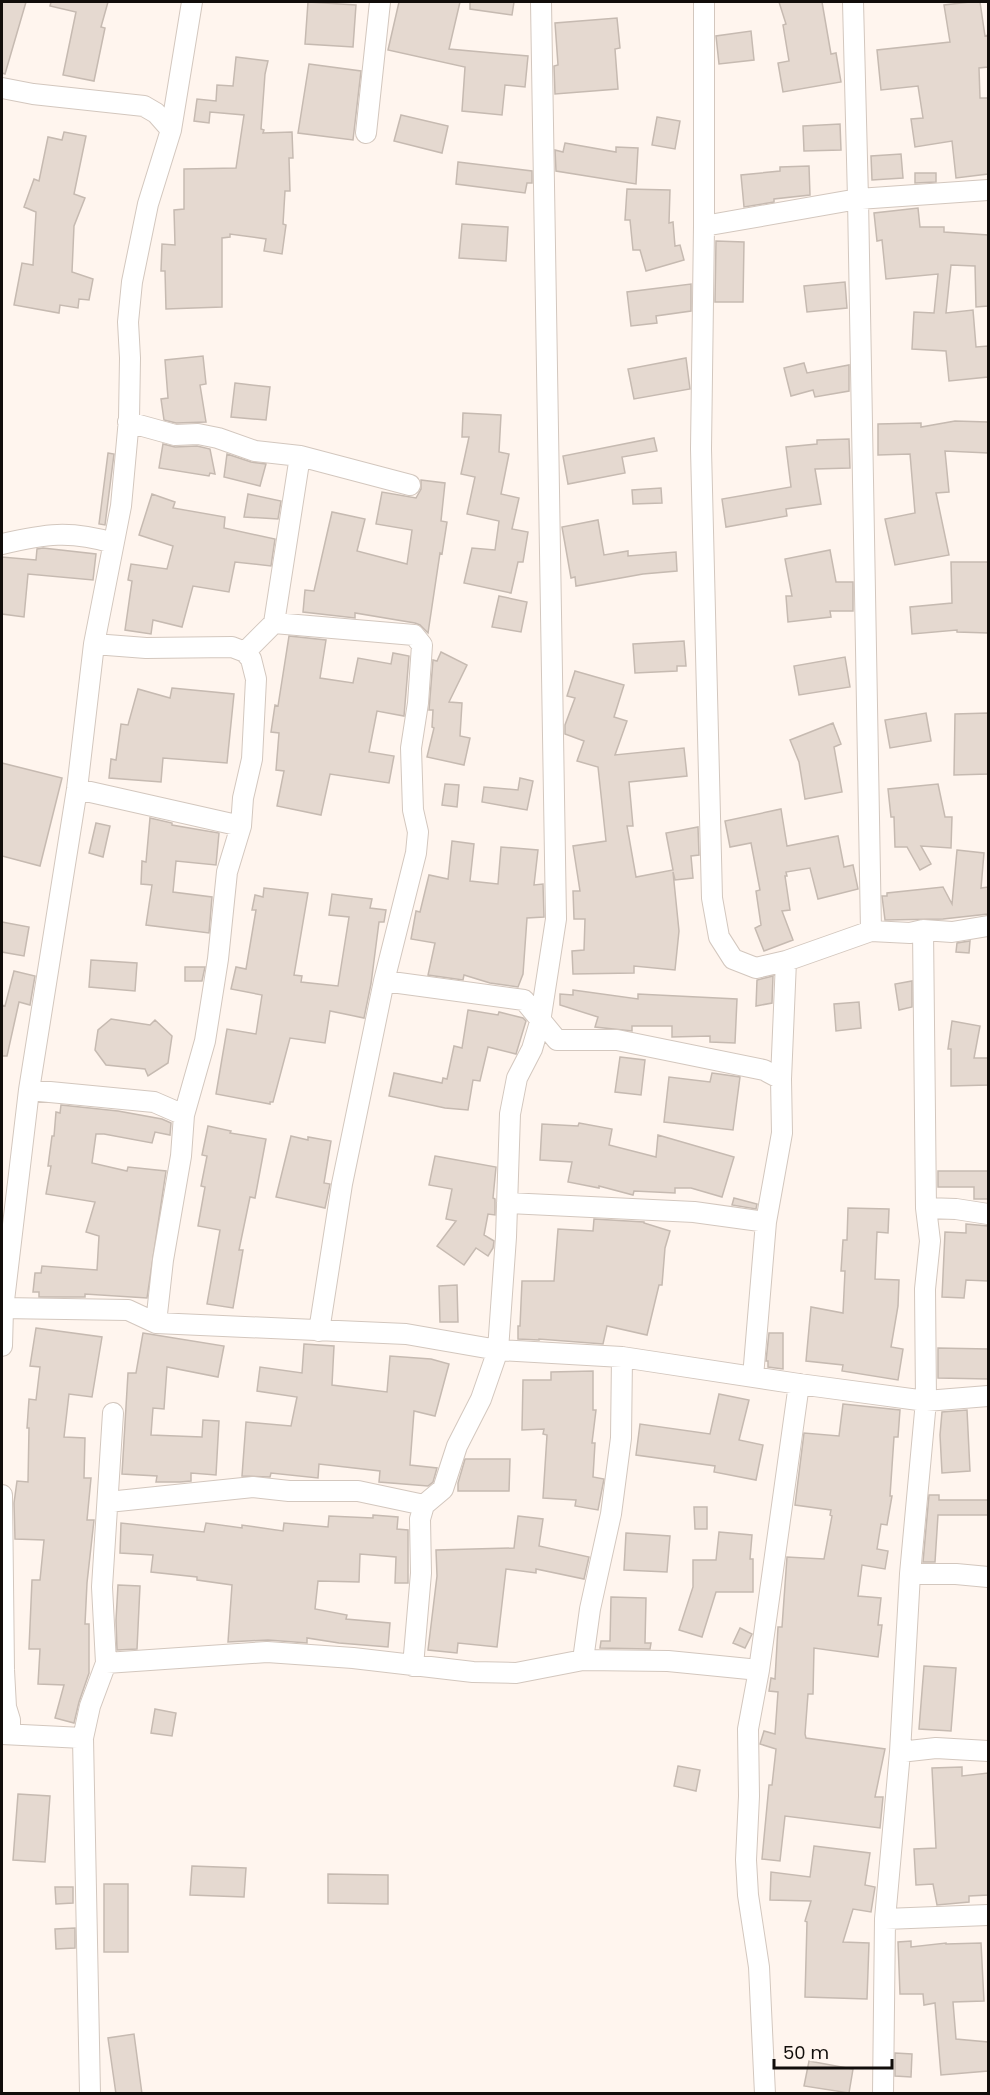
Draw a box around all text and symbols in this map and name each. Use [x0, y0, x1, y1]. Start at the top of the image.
scale bar [774, 2032, 892, 2070]
text: 50 m [783, 2040, 829, 2065]

